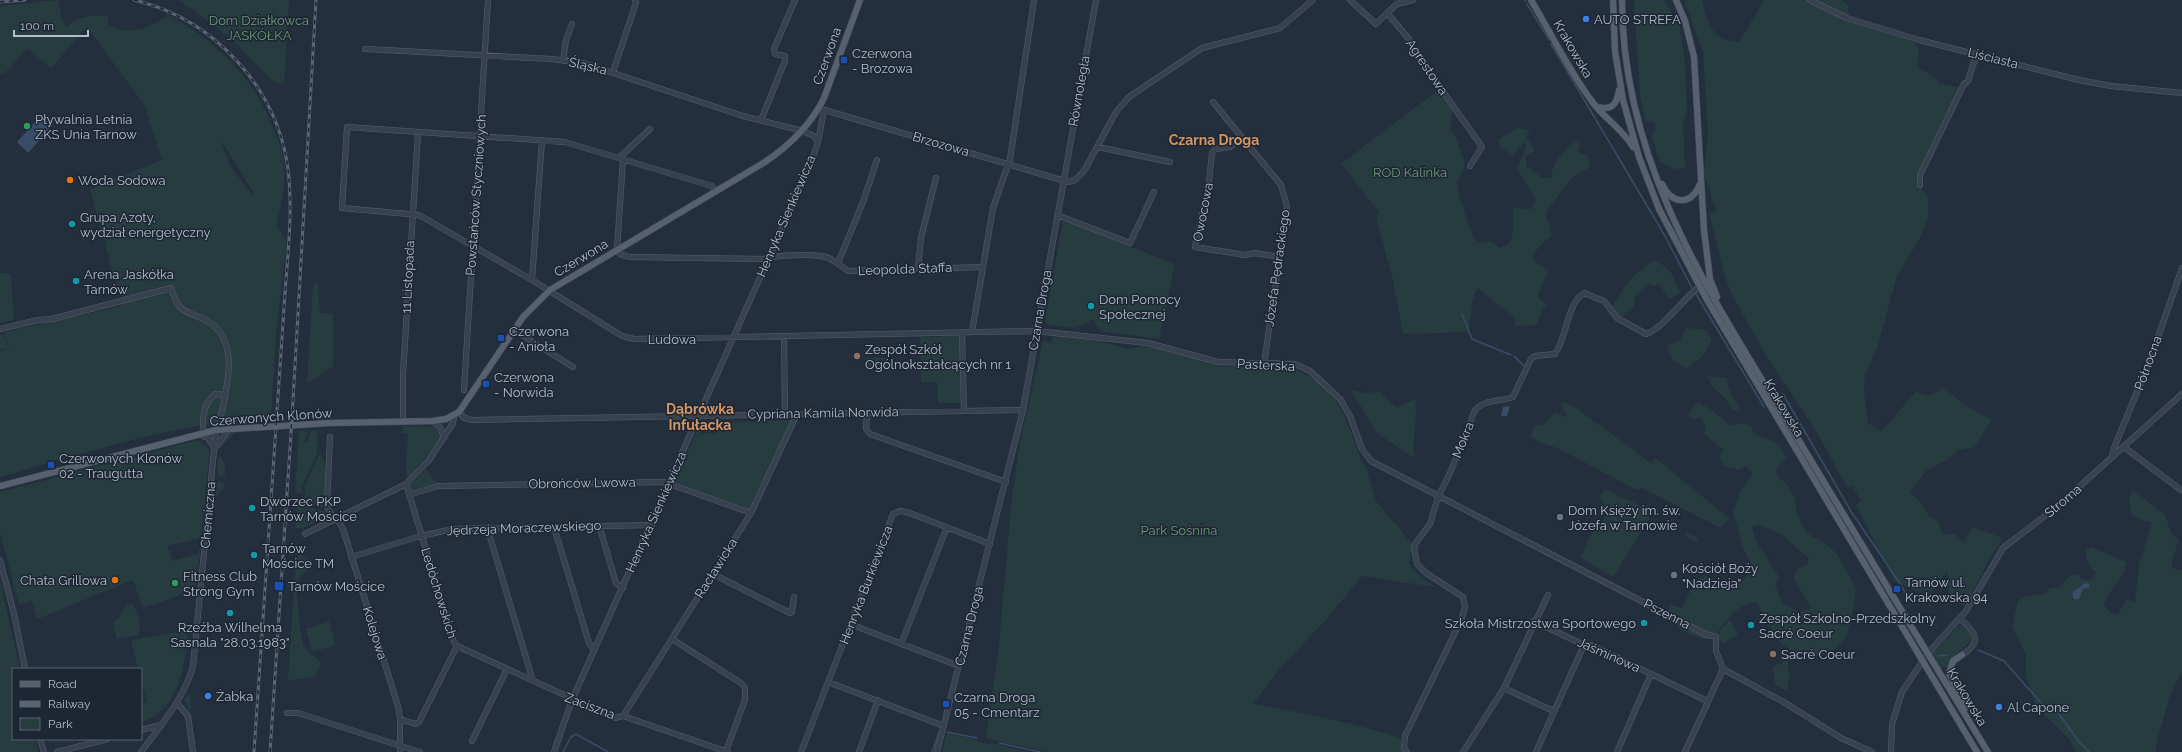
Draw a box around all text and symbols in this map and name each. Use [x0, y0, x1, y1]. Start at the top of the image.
scale bar [14, 12, 88, 38]
place label: AUTO STREFA [1594, 12, 1681, 27]
park label: Dom Działkowca JASKÓŁKA [209, 13, 309, 43]
marker: AUTO STREFA [1581, 14, 1591, 24]
street label: Krakowska [1550, 17, 1596, 81]
text: 100 m [20, 19, 54, 33]
street label: Czerwona [810, 25, 844, 87]
street label: Agrestowa [1403, 36, 1451, 98]
street label: Liściasta [1966, 44, 2020, 72]
place label: Czerwona - Brozowa [852, 46, 913, 76]
street label: Śląska [567, 53, 609, 78]
street label: Równoległa [1065, 54, 1093, 128]
marker: Czerwona - Brozowa [839, 55, 849, 65]
place label: Pływalnia Letnia ZKS Unia Tarnow [35, 112, 137, 142]
street label: Powstańców Styczniowych [463, 114, 489, 276]
marker: Pływalnia Letnia ZKS Unia Tarnow [22, 121, 32, 131]
street label: Brzozowa [911, 129, 971, 159]
district label: Czarna Droga [1169, 132, 1259, 148]
street label: Henryka Sienkiewicza [754, 153, 818, 279]
park label: ROD Kalinka [1373, 165, 1447, 180]
place label: Woda Sodowa [78, 173, 166, 188]
marker: Woda Sodowa [65, 175, 75, 185]
street label: Owocowa [1190, 181, 1216, 243]
street label: Józefa Pędrackiego [1261, 208, 1293, 327]
place label: Grupa Azoty, wydział energetyczny [80, 210, 211, 240]
marker: Grupa Azoty, wydział energetyczny [67, 219, 77, 229]
street label: Czerwona [551, 236, 611, 280]
street label: 11 Listopada [399, 240, 417, 314]
street label: Leopolda Staffa [858, 260, 952, 278]
place label: Arena Jaskółka Tarnów [84, 267, 174, 297]
street label: Czarna Droga [1026, 269, 1054, 351]
marker: Arena Jaskółka Tarnów [71, 276, 81, 286]
place label: Dom Pomocy Społecznej [1099, 292, 1181, 322]
marker: Dom Pomocy Społecznej [1086, 301, 1096, 311]
place label: Czerwona - Anioła [509, 324, 569, 354]
street label: Ludowa [648, 332, 696, 347]
marker: Czerwona - Anioła [496, 333, 506, 343]
street label: Północna [2131, 334, 2165, 392]
place label: Zespół Szkół Ogólnokształcących nr 1 [865, 342, 1011, 372]
marker: Zespół Szkół Ogólnokształcących nr 1 [852, 351, 862, 361]
street label: Pasterska [1237, 356, 1295, 374]
place label: Czerwona - Norwida [494, 370, 554, 400]
street label: Krakowska [1761, 376, 1807, 440]
marker: Czerwona - Norwida [481, 379, 491, 389]
district label: Dąbrówka Infułacka [666, 401, 734, 433]
street label: Cypriana Kamila Norwida [747, 404, 899, 422]
street label: Czerwonych Klonów [209, 405, 333, 429]
street label: Mokra [1449, 420, 1477, 460]
street label: Henryka Sienkiewicza [623, 449, 689, 575]
place label: Czerwonych Klonów 02 - Traugutta [59, 451, 182, 481]
marker: Czerwonych Klonów 02 - Traugutta [46, 460, 56, 470]
street label: Obrońców Lwowa [528, 475, 636, 491]
street label: Chemiczna [198, 481, 218, 549]
street label: Stroma [2042, 481, 2084, 521]
place label: Dworzec PKP Tarnów Mościce [260, 494, 357, 524]
marker: Dworzec PKP Tarnów Mościce [247, 503, 257, 513]
place label: Dom Księży im. św. Józefa w Tarnowie [1568, 503, 1681, 533]
marker: Dom Księży im. św. Józefa w Tarnowie [1555, 512, 1565, 522]
street label: Jędrzeja Moraczewskiego [446, 518, 602, 538]
park label: Park Sośnina [1141, 523, 1217, 538]
street label: Henryka Burkiewicza [836, 524, 896, 646]
street label: Racławicka [692, 535, 740, 601]
place label: Tarnów Mościce TM [262, 541, 334, 571]
street label: Ledóchowskich [418, 546, 460, 640]
marker: Tarnów Mościce TM [249, 550, 259, 560]
place label: Kościół Boży "Nadzieja" [1682, 561, 1758, 591]
place label: Fitness Club Strong Gym [183, 569, 257, 599]
marker: Kościół Boży "Nadzieja" [1669, 570, 1679, 580]
place label: Chata Grillowa [20, 573, 107, 588]
marker: Chata Grillowa [110, 575, 120, 585]
place label: Tarnów ul. Krakowska 94 [1905, 575, 1988, 605]
marker: Fitness Club Strong Gym [170, 578, 180, 588]
place label: Tarnów Mościce [288, 579, 385, 594]
marker: Tarnów Mościce [273, 580, 285, 592]
marker: Tarnów ul. Krakowska 94 [1892, 584, 1902, 594]
street label: Czarna Droga [952, 585, 986, 667]
street label: Pszenna [1641, 596, 1693, 632]
street label: Kolejowa [360, 605, 390, 661]
marker: Rzeźba Wilhelma Sasnala "28.03.1983" [225, 608, 235, 618]
place label: Zespół Szkolno-Przedszkolny Sacré Coeur [1759, 611, 1936, 641]
place label: Szkoła Mistrzostwa Sportowego [1445, 616, 1636, 631]
marker: Szkoła Mistrzostwa Sportowego [1639, 618, 1649, 628]
place label: Rzeźba Wilhelma Sasnala "28.03.1983" [170, 620, 290, 650]
marker: Zespół Szkolno-Przedszkolny Sacré Coeur [1746, 620, 1756, 630]
street label: Jaśminowa [1575, 635, 1643, 675]
place label: Sacré Coeur [1781, 647, 1855, 662]
marker: Sacré Coeur [1768, 649, 1778, 659]
street label: Krakowska [1944, 665, 1990, 729]
legend [12, 668, 142, 740]
text: Road [48, 677, 77, 691]
place label: Żabka [216, 688, 253, 704]
street label: Zaciszna [563, 690, 617, 722]
place label: Czarna Droga 05 - Cmentarz [954, 690, 1040, 720]
marker: Żabka [203, 691, 213, 701]
text: Railway [48, 697, 91, 711]
marker: Czarna Droga 05 - Cmentarz [941, 699, 951, 709]
place label: Al Capone [2007, 700, 2070, 715]
marker: Al Capone [1994, 702, 2004, 712]
text: Park [48, 717, 73, 731]

